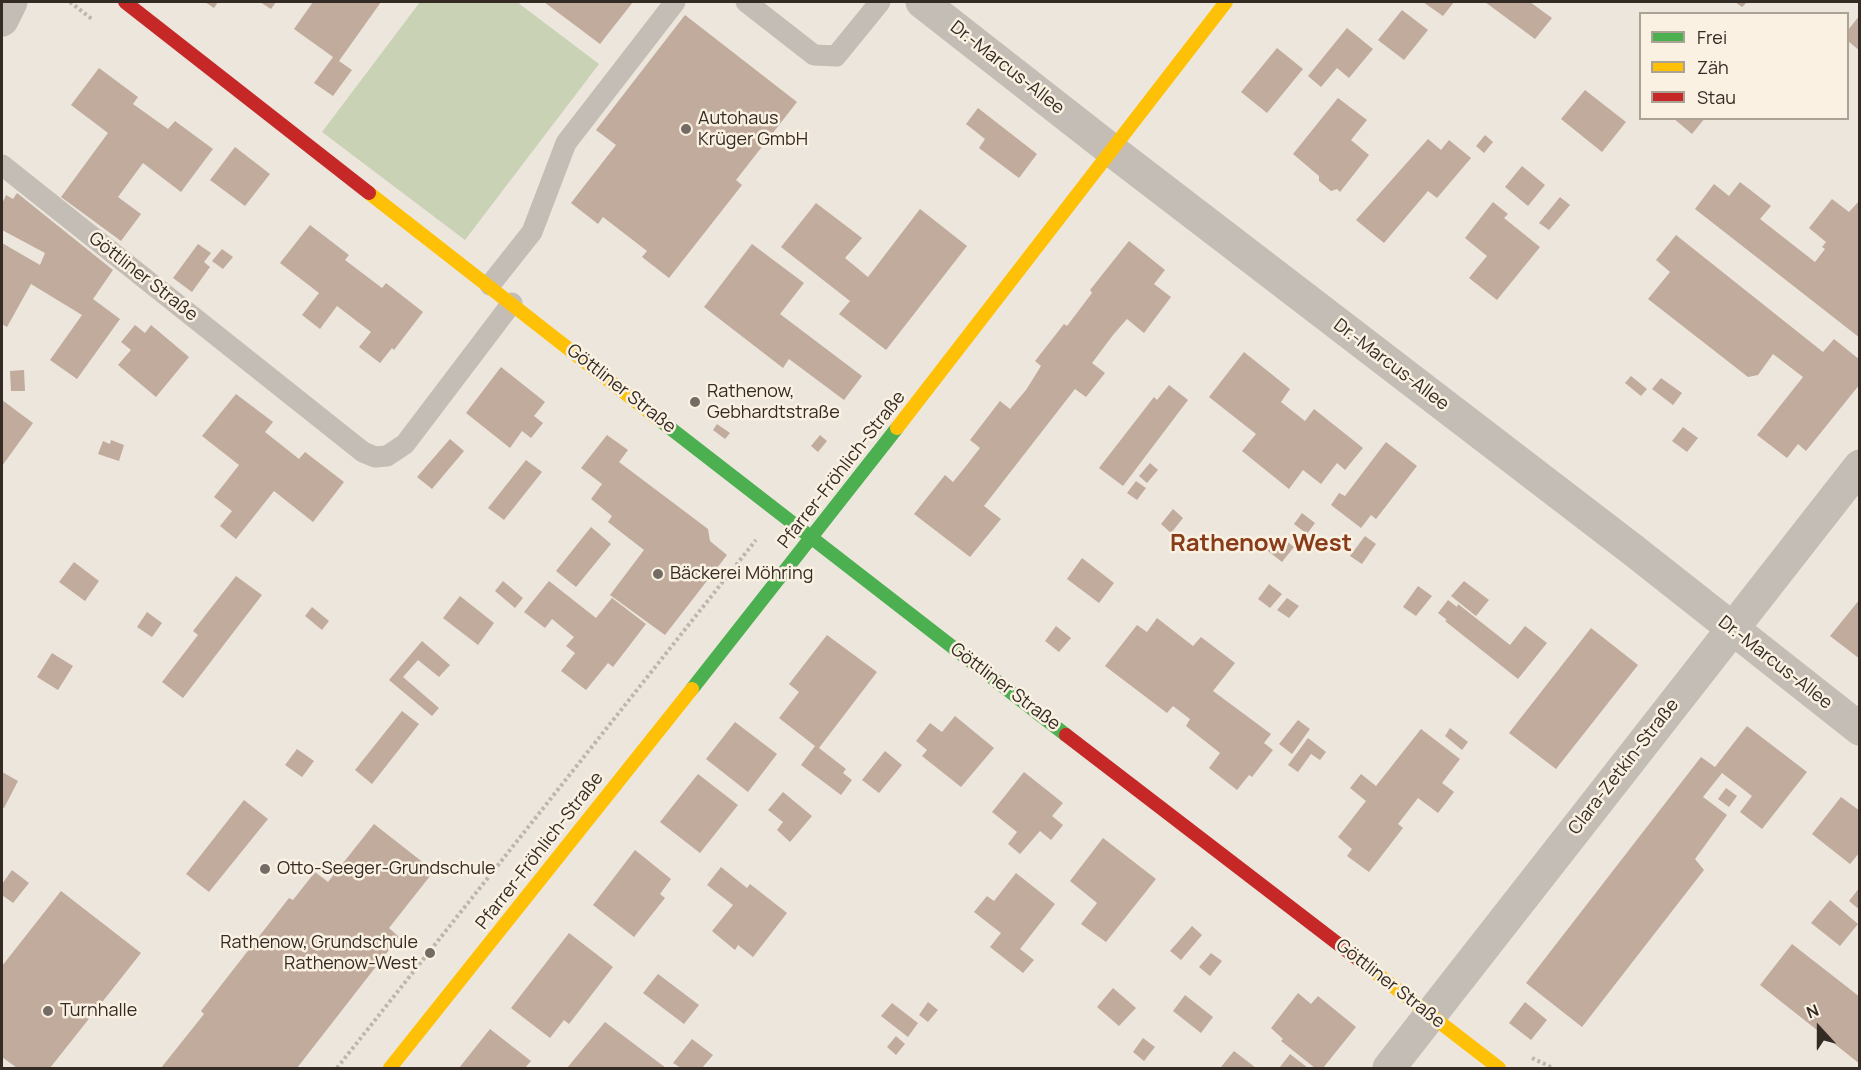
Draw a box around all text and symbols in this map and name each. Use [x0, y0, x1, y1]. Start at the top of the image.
legend [1639, 12, 1849, 120]
street label: Dr.-Marcus-Allee [946, 17, 1068, 119]
text: Frei [1697, 25, 1727, 49]
text: Zäh [1697, 55, 1729, 79]
text: Stau [1697, 85, 1736, 109]
place label: Autohaus Krüger GmbH [698, 108, 808, 150]
marker: Autohaus Krüger GmbH [679, 122, 693, 136]
street label: Göttliner Straße [84, 228, 202, 326]
street label: Dr.-Marcus-Allee [1329, 315, 1453, 415]
street label: Göttliner Straße [562, 340, 680, 438]
place label: Rathenow, Gebhardtstraße [707, 381, 840, 424]
street label: Pfarrer-Fröhlich-Straße [774, 387, 910, 553]
marker: Rathenow, Gebhardtstraße [688, 395, 702, 409]
district label: Rathenow West [1170, 530, 1352, 558]
place label: Bäckerei Möhring [670, 563, 813, 585]
marker: Bäckerei Möhring [651, 567, 665, 581]
street label: Dr.-Marcus-Allee [1714, 612, 1836, 714]
street label: Göttliner Straße [946, 639, 1064, 735]
street label: Clara-Zetkin-Straße [1564, 695, 1684, 839]
street label: Pfarrer-Fröhlich-Straße [472, 768, 608, 934]
place label: Otto-Seeger-Grundschule [277, 858, 496, 880]
marker: Otto-Seeger-Grundschule [258, 862, 272, 876]
place label: Rathenow, Grundschule Rathenow-West [220, 932, 418, 974]
street label: Göttliner Straße [1331, 935, 1449, 1033]
marker: Rathenow, Grundschule Rathenow-West [423, 946, 437, 960]
north arrow [1789, 998, 1849, 1058]
text: N [1803, 999, 1822, 1024]
place label: Turnhalle [60, 1000, 137, 1022]
marker: Turnhalle [41, 1004, 55, 1018]

